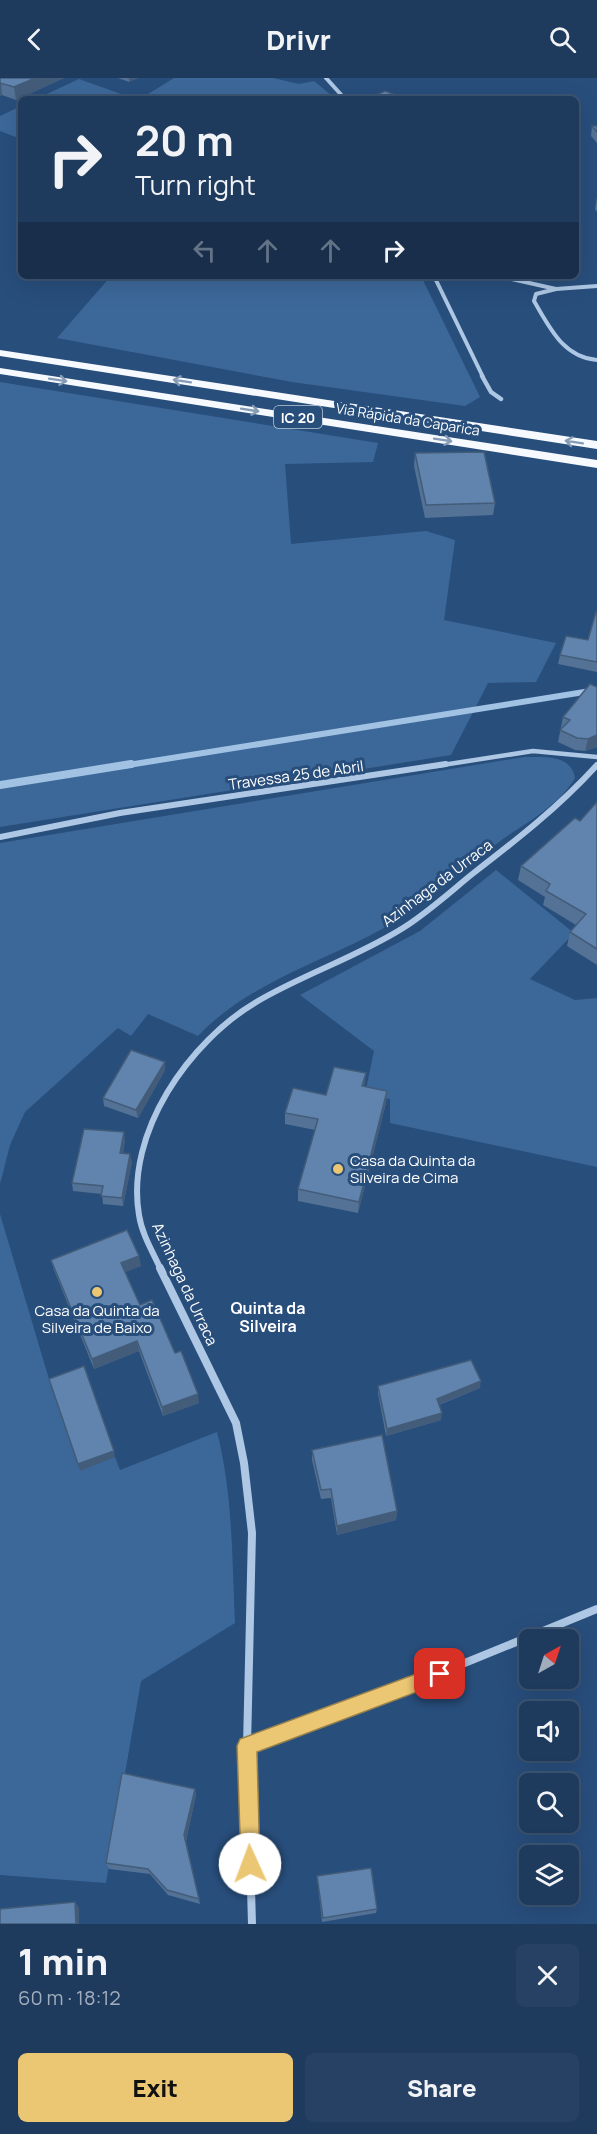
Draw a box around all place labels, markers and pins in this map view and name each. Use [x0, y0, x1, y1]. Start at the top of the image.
place label: Casa da Quinta da Silveira de Cima [350, 1150, 475, 1188]
marker: Casa da Quinta da Silveira de Cima [331, 1162, 345, 1176]
marker: Casa da Quinta da Silveira de Baixo [90, 1285, 104, 1299]
place label: Casa da Quinta da Silveira de Baixo [34, 1300, 160, 1338]
pin [414, 1648, 465, 1699]

